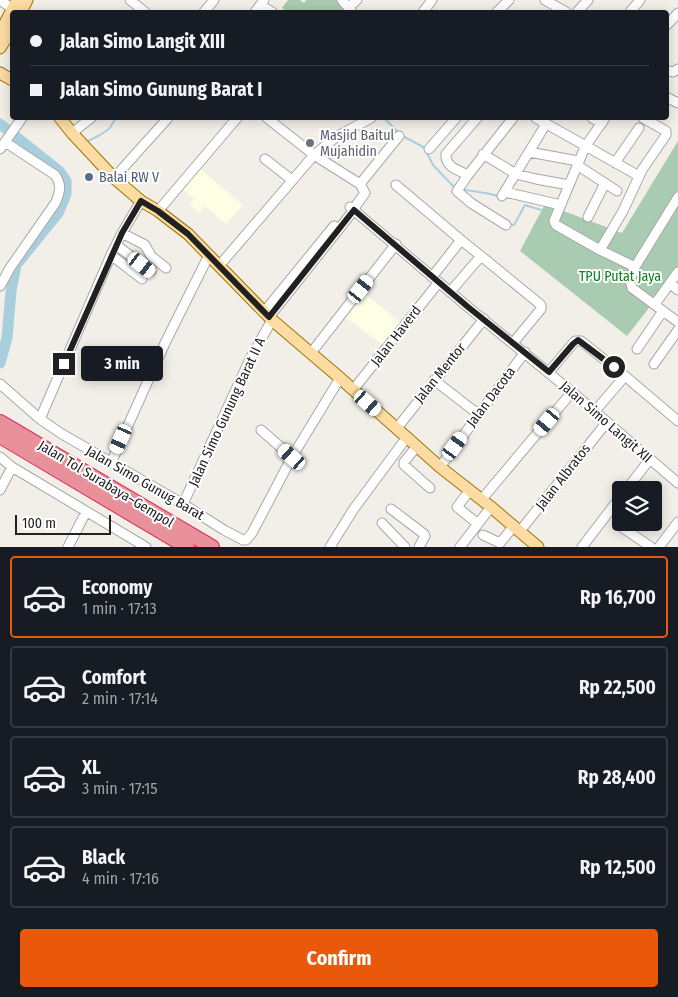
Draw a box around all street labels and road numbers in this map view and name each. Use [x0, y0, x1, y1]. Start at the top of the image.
street label: Jalan Haverd [367, 302, 425, 370]
street label: Jalan Simo Gunung Barat II A [185, 334, 269, 489]
street label: Jalan Mentor [411, 339, 470, 407]
street label: Jalan Dacota [463, 363, 519, 430]
street label: Jalan Simo Langit XII [557, 378, 655, 466]
street label: Jalan Tol Surabaya–Gempol [35, 437, 177, 531]
street label: Jalan Albratos [532, 441, 594, 513]
street label: Jalan Simo Gunug Barat [83, 442, 208, 524]

